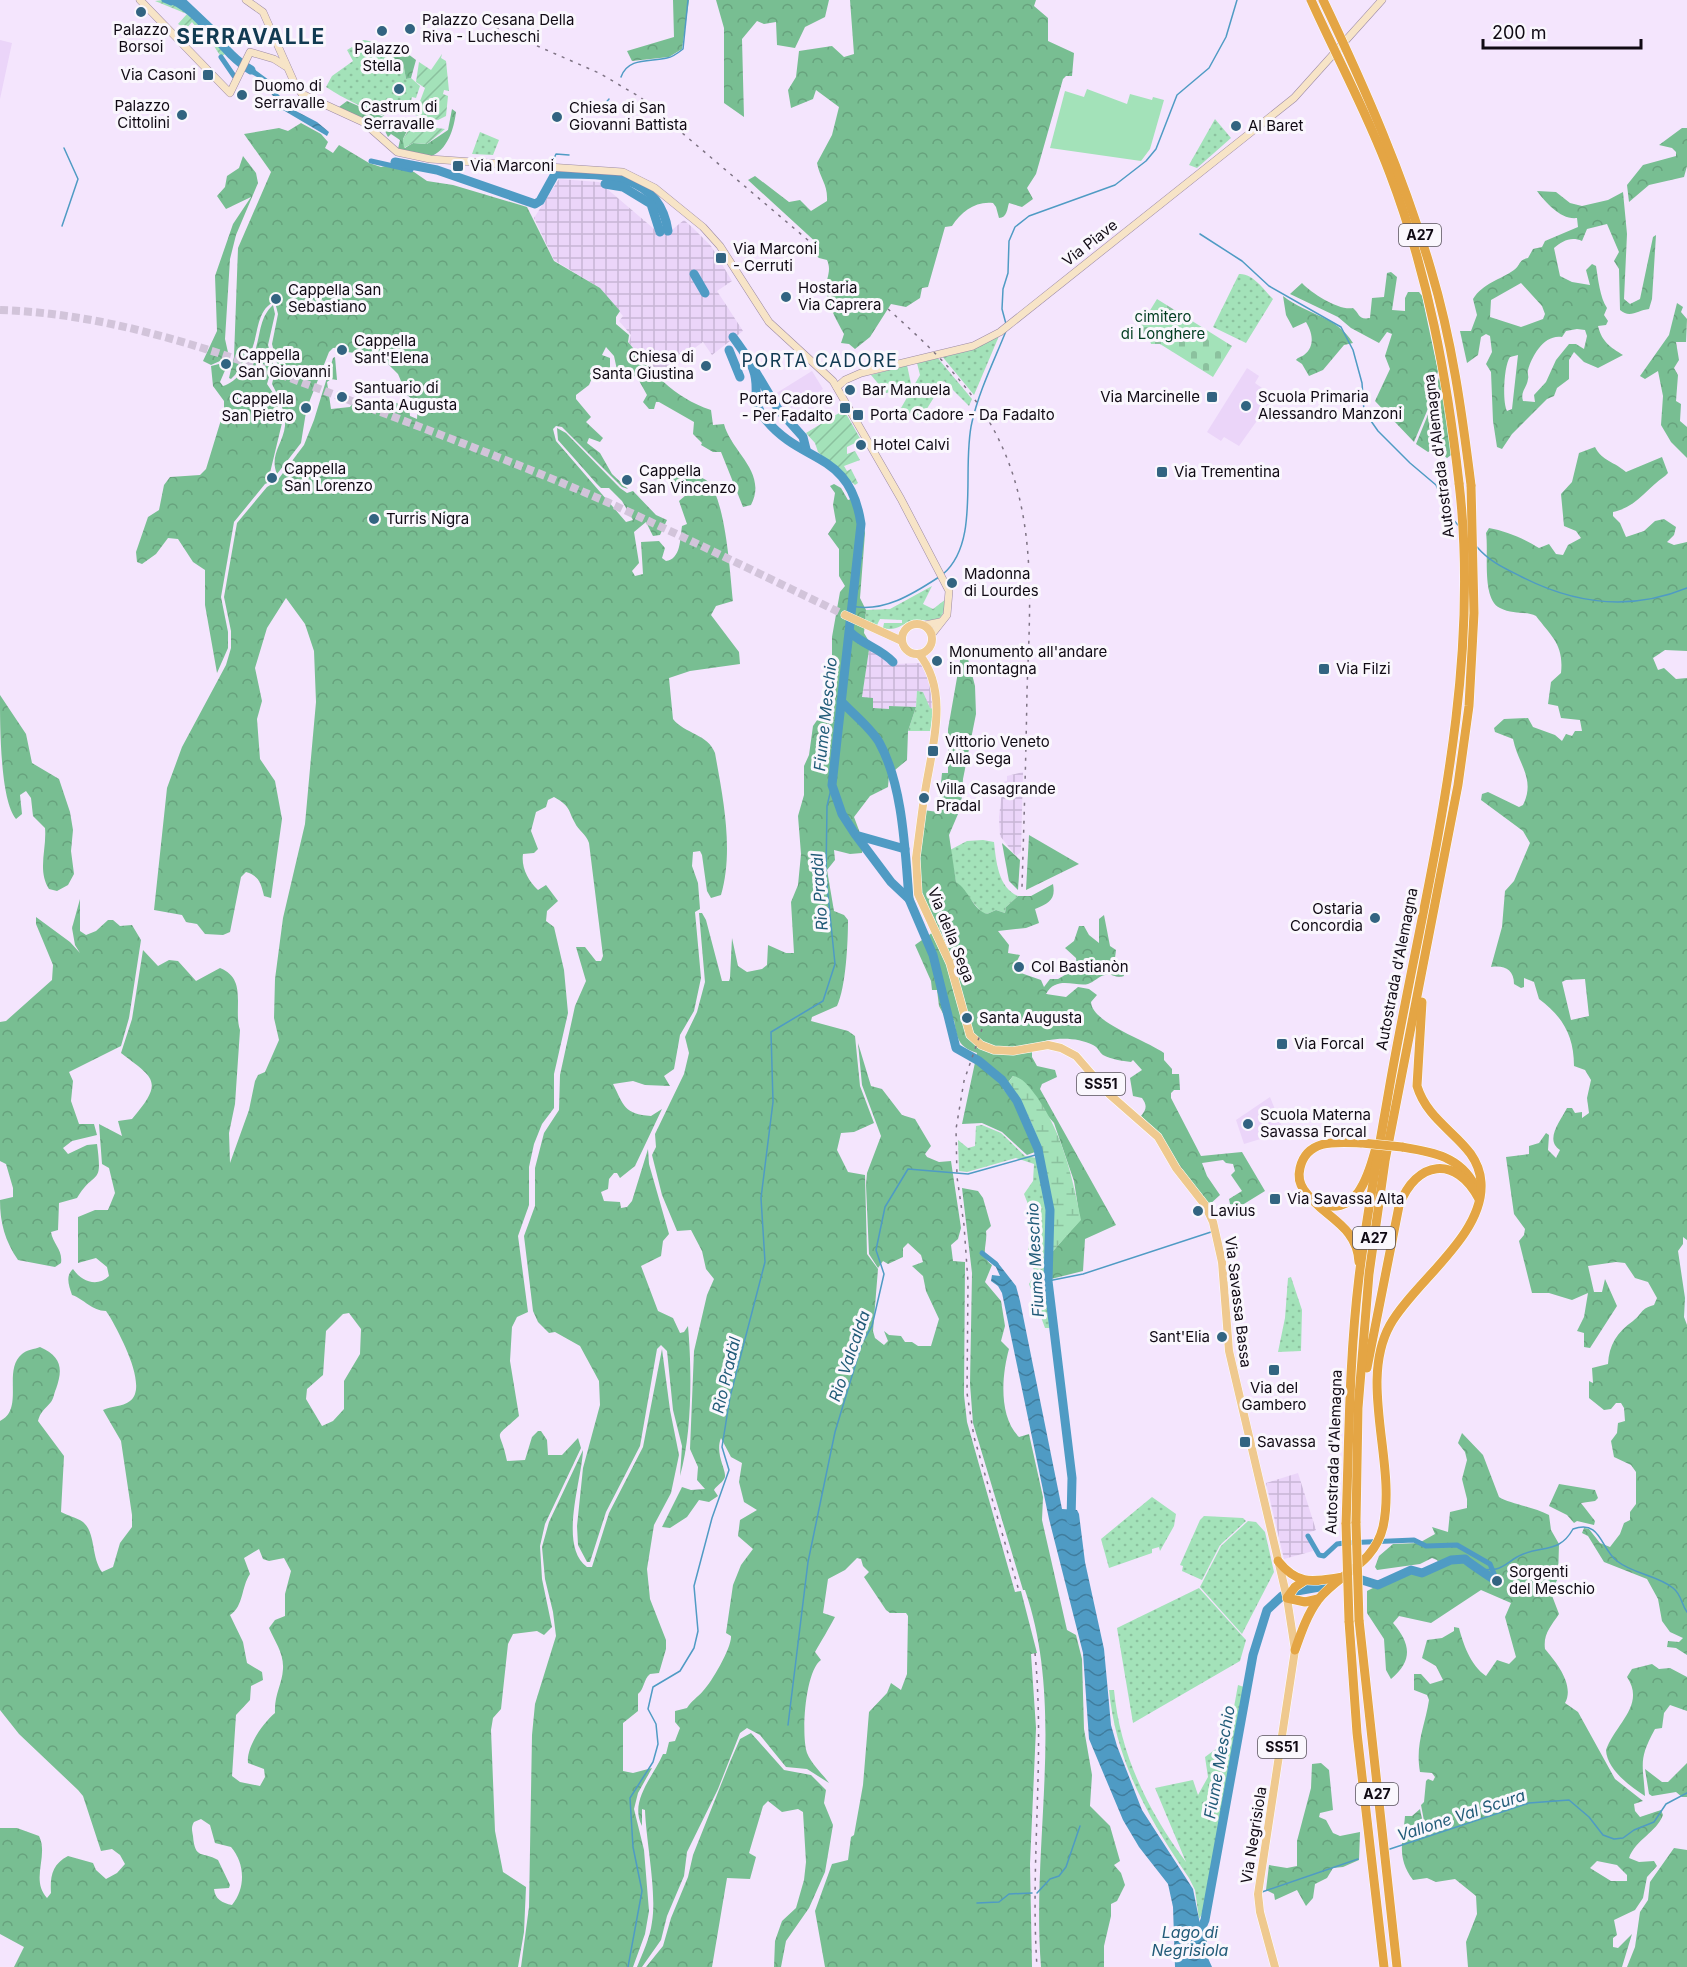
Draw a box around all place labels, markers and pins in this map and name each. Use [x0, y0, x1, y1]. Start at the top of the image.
marker: Palazzo Borsoi [134, 5, 148, 19]
place label: Palazzo Cesana Della Riva - Lucheschi [422, 10, 574, 46]
place label: Palazzo Borsoi [113, 20, 169, 56]
marker: Palazzo Cesana Della Riva - Lucheschi [403, 22, 417, 36]
marker: Palazzo Stella [375, 24, 389, 38]
place label: Palazzo Stella [354, 39, 410, 75]
place label: Via Casoni [121, 65, 196, 84]
marker: Via Casoni [201, 68, 215, 82]
place label: Duomo di Serravalle [254, 76, 325, 112]
marker: Castrum di Serravalle [392, 82, 406, 96]
marker: Duomo di Serravalle [235, 88, 249, 102]
place label: Palazzo Cittolini [115, 96, 170, 132]
place label: Castrum di Serravalle [361, 97, 437, 133]
place label: Chiesa di San Giovanni Battista [569, 98, 688, 134]
marker: Palazzo Cittolini [175, 108, 189, 122]
marker: Chiesa di San Giovanni Battista [550, 110, 564, 124]
place label: Al Baret [1248, 116, 1304, 135]
marker: Al Baret [1229, 119, 1243, 133]
place label: Via Marconi [470, 156, 554, 175]
marker: Via Marconi [451, 159, 465, 173]
place label: Via Marconi - Cerruti [733, 239, 817, 275]
marker: Via Marconi - Cerruti [714, 251, 728, 265]
place label: Hostaria Via Caprera [798, 278, 881, 314]
place label: Cappella San Sebastiano [288, 280, 381, 316]
marker: Hostaria Via Caprera [779, 290, 793, 304]
marker: Cappella San Sebastiano [269, 292, 283, 306]
place label: Cappella Sant'Elena [354, 331, 429, 367]
marker: Cappella Sant'Elena [335, 343, 349, 357]
place label: Cappella San Giovanni [238, 345, 331, 381]
place label: Chiesa di Santa Giustina [592, 347, 694, 383]
marker: Cappella San Giovanni [219, 357, 233, 371]
marker: Chiesa di Santa Giustina [699, 359, 713, 373]
place label: Santuario di Santa Augusta [354, 378, 457, 414]
place label: Bar Manuela [862, 380, 951, 399]
marker: Bar Manuela [843, 383, 857, 397]
place label: Via Marcinelle [1100, 387, 1200, 406]
place label: Scuola Primaria Alessandro Manzoni [1258, 387, 1402, 423]
place label: Cappella San Pietro [222, 389, 294, 425]
place label: Porta Cadore - Per Fadalto [739, 389, 833, 425]
marker: Santuario di Santa Augusta [335, 390, 349, 404]
marker: Via Marcinelle [1205, 390, 1219, 404]
marker: Scuola Primaria Alessandro Manzoni [1239, 399, 1253, 413]
marker: Cappella San Pietro [299, 401, 313, 415]
marker: Porta Cadore - Per Fadalto [838, 401, 852, 415]
place label: Porta Cadore - Da Fadalto [870, 405, 1055, 424]
marker: Porta Cadore - Da Fadalto [851, 408, 865, 422]
place label: Hotel Calvi [873, 435, 950, 454]
marker: Hotel Calvi [854, 438, 868, 452]
place label: Cappella San Lorenzo [284, 459, 373, 495]
place label: Cappella San Vincenzo [639, 461, 736, 497]
place label: Via Trementina [1174, 462, 1280, 481]
marker: Via Trementina [1155, 465, 1169, 479]
marker: Cappella San Lorenzo [265, 471, 279, 485]
marker: Cappella San Vincenzo [620, 473, 634, 487]
place label: Turris Nigra [386, 509, 469, 528]
marker: Turris Nigra [367, 512, 381, 526]
place label: Madonna di Lourdes [964, 564, 1039, 600]
marker: Madonna di Lourdes [945, 576, 959, 590]
place label: Monumento all'andare in montagna [949, 642, 1107, 678]
marker: Monumento all'andare in montagna [930, 654, 944, 668]
place label: Via Filzi [1336, 659, 1391, 678]
marker: Via Filzi [1317, 662, 1331, 676]
place label: Vittorio Veneto Alla Sega [945, 732, 1050, 768]
marker: Vittorio Veneto Alla Sega [926, 744, 940, 758]
place label: Villa Casagrande Pradal [936, 779, 1056, 815]
marker: Villa Casagrande Pradal [917, 791, 931, 805]
place label: Ostaria Concordia [1290, 899, 1363, 935]
marker: Ostaria Concordia [1368, 911, 1382, 925]
place label: Col Bastianòn [1031, 957, 1129, 976]
marker: Col Bastianòn [1012, 960, 1026, 974]
place label: Santa Augusta [979, 1008, 1082, 1027]
marker: Santa Augusta [960, 1011, 974, 1025]
place label: Via Forcal [1294, 1034, 1364, 1053]
marker: Via Forcal [1275, 1037, 1289, 1051]
place label: Scuola Materna Savassa Forcal [1260, 1105, 1371, 1141]
marker: Scuola Materna Savassa Forcal [1241, 1117, 1255, 1131]
place label: Via Savassa Alta [1287, 1189, 1404, 1208]
marker: Via Savassa Alta [1268, 1192, 1282, 1206]
place label: Lavius [1210, 1201, 1256, 1220]
marker: Lavius [1191, 1204, 1205, 1218]
place label: Sant'Elia [1149, 1327, 1210, 1346]
marker: Sant'Elia [1215, 1330, 1229, 1344]
marker: Via del Gambero [1267, 1363, 1281, 1377]
place label: Via del Gambero [1241, 1378, 1307, 1414]
place label: Savassa [1257, 1432, 1316, 1451]
marker: Savassa [1238, 1435, 1252, 1449]
place label: Sorgenti del Meschio [1509, 1562, 1595, 1598]
marker: Sorgenti del Meschio [1490, 1574, 1504, 1588]

